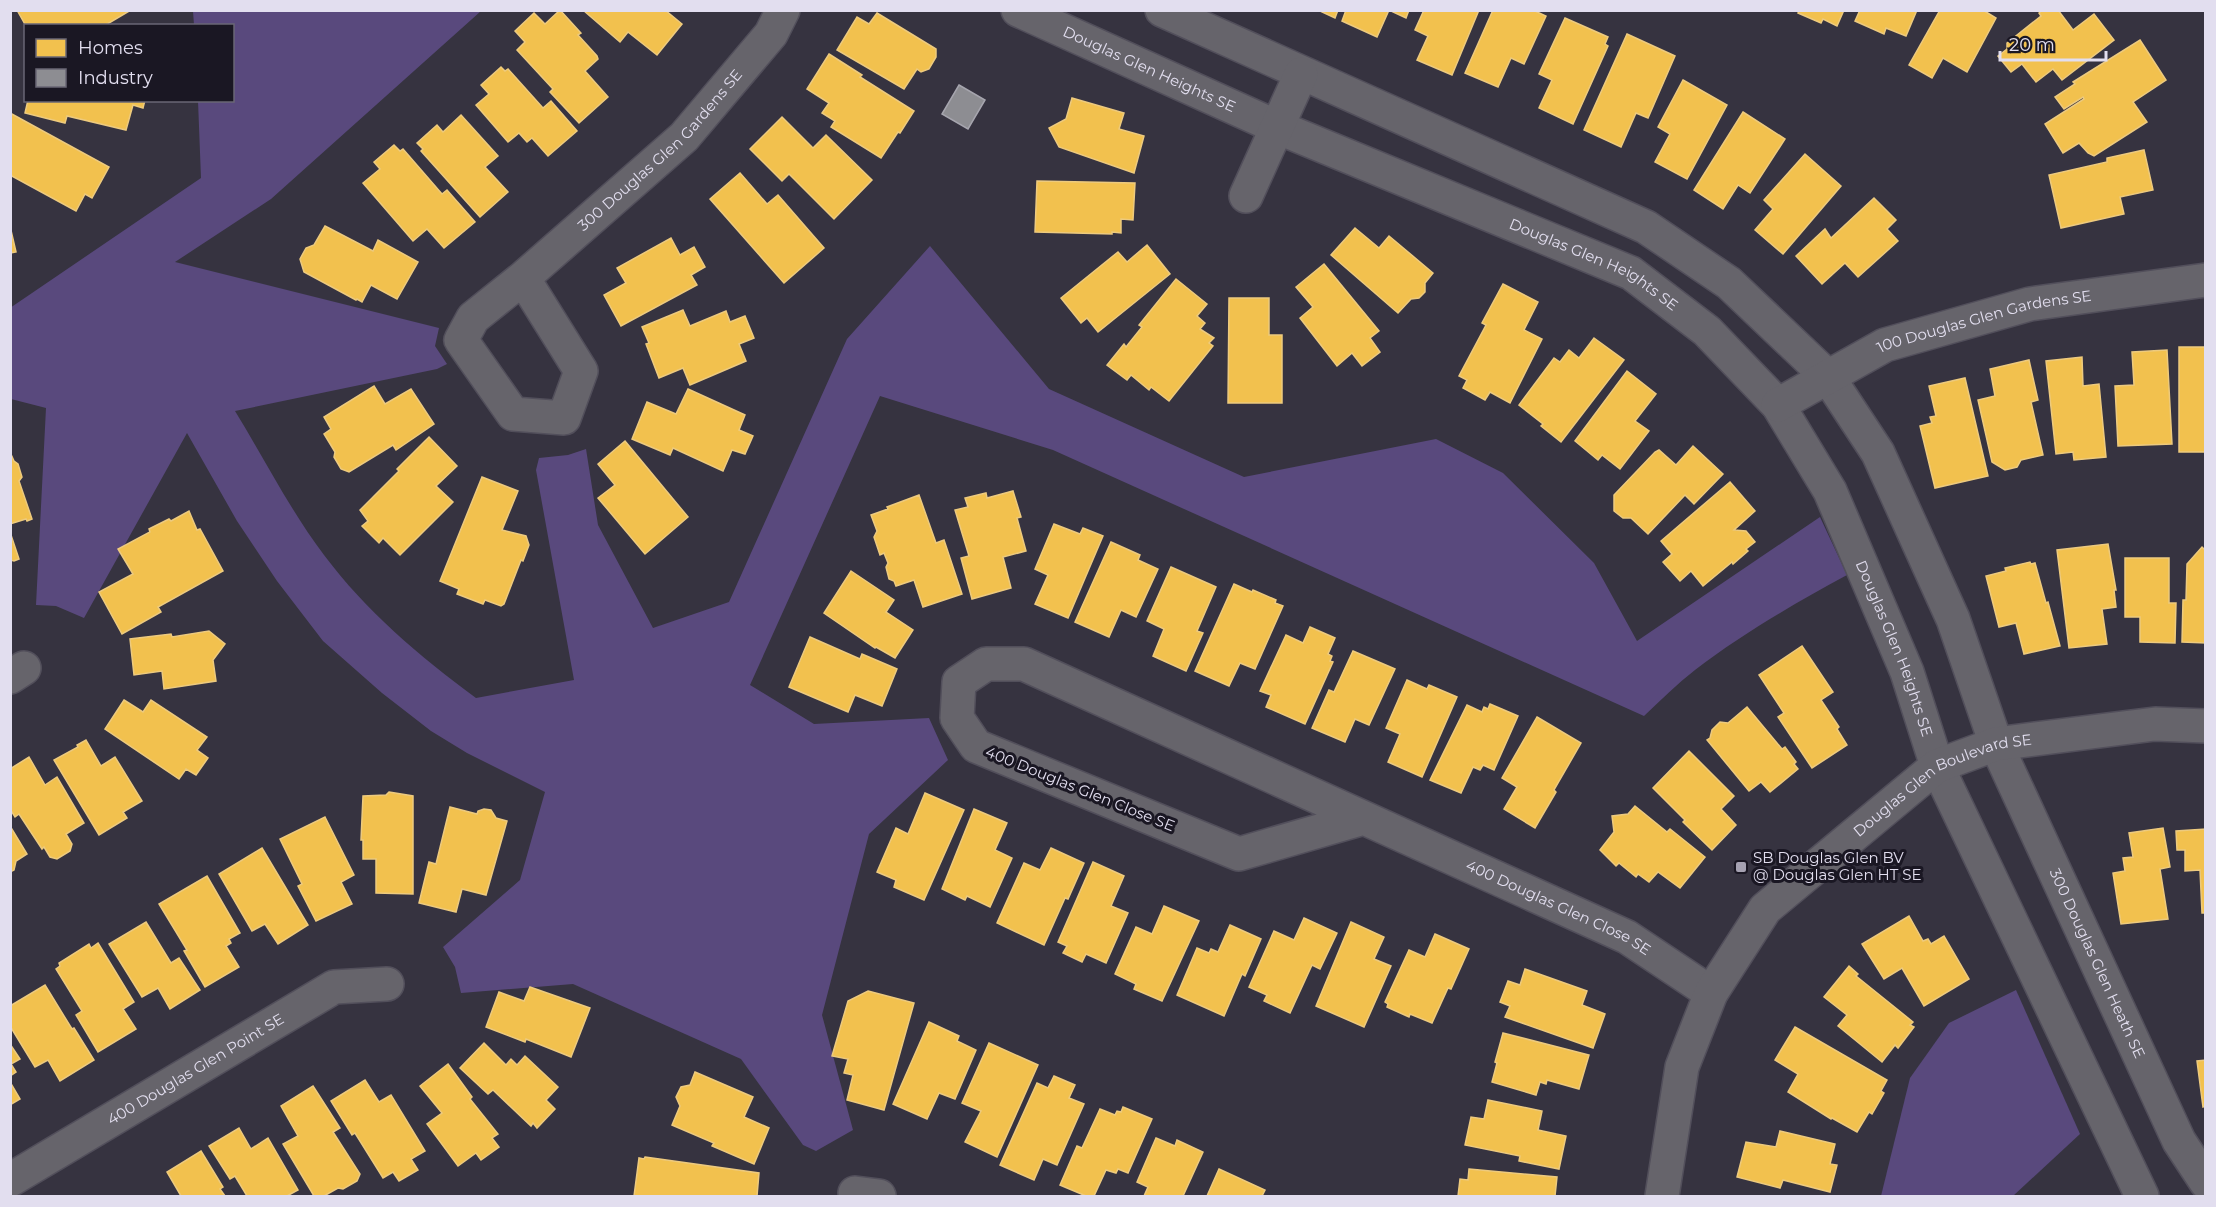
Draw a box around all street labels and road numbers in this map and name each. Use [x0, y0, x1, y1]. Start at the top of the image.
street label: Douglas Glen Heights SE [1060, 22, 1239, 116]
street label: 300 Douglas Glen Gardens SE [574, 65, 746, 235]
street label: Douglas Glen Heights SE [1507, 214, 1682, 315]
street label: 100 Douglas Glen Gardens SE [1873, 286, 2093, 357]
street label: Douglas Glen Heights SE [1852, 557, 1937, 739]
street label: Douglas Glen Boulevard SE [1849, 730, 2033, 841]
street label: 400 Douglas Glen Close SE [983, 742, 1178, 835]
street label: 400 Douglas Glen Close SE [1463, 855, 1655, 959]
street label: 300 Douglas Glen Heath SE [2046, 865, 2150, 1061]
street label: 400 Douglas Glen Point SE [104, 1009, 287, 1129]

